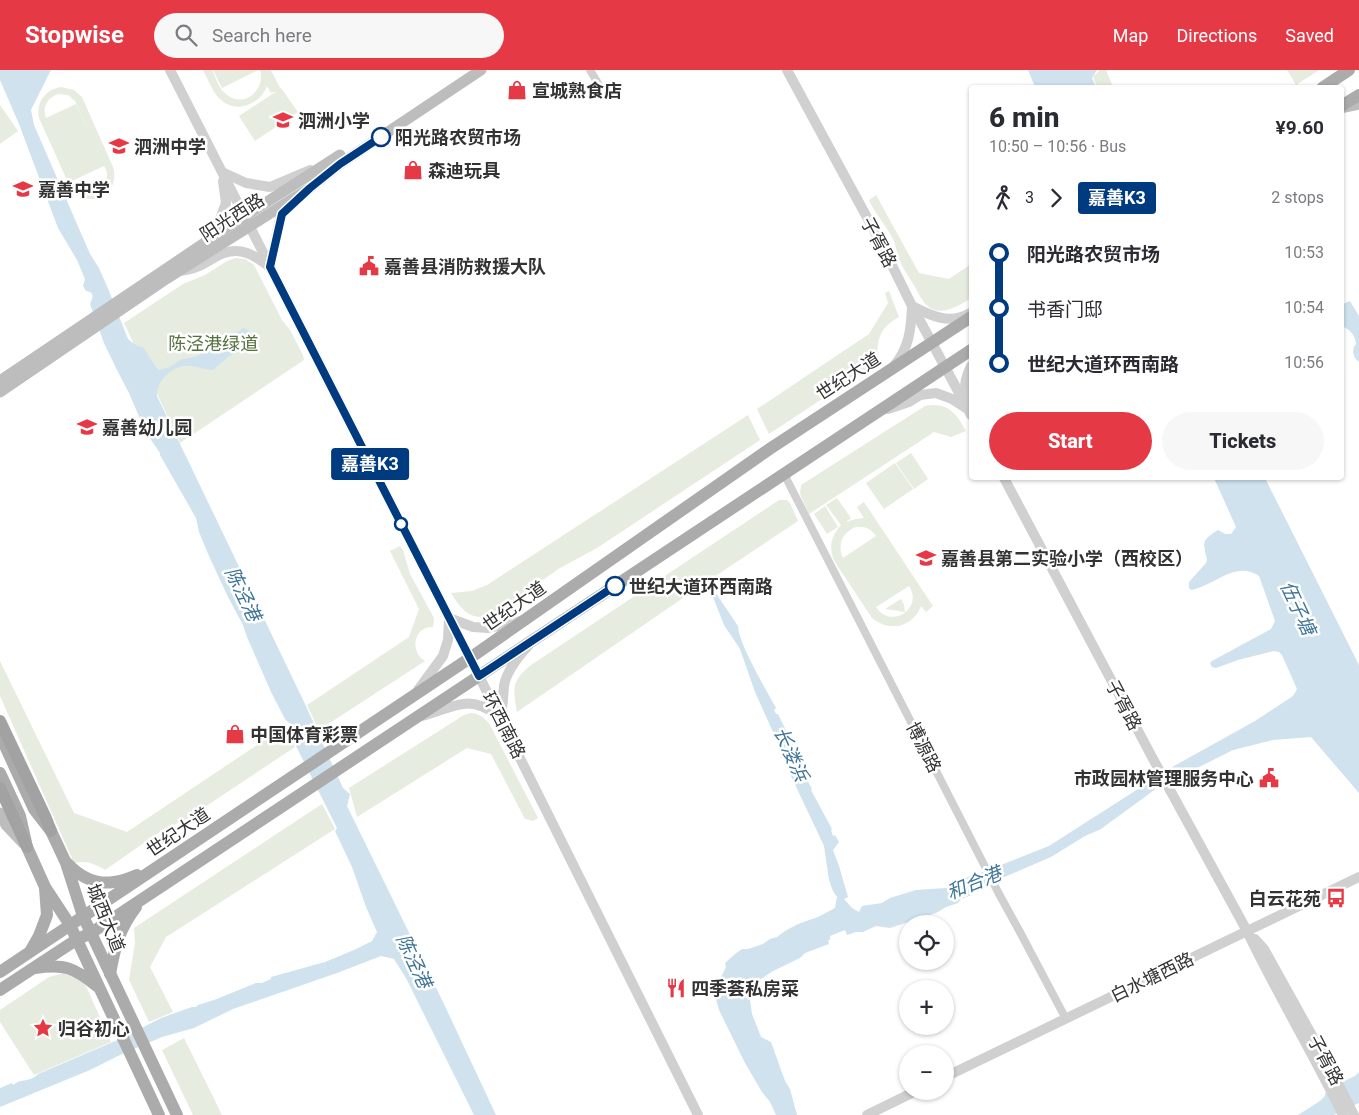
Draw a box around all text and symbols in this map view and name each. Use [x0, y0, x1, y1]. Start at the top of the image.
search box [154, 13, 504, 58]
text: Stopwise [25, 21, 124, 49]
icon: search [172, 21, 200, 49]
text: Search here [212, 24, 312, 47]
text: Map [1113, 25, 1148, 46]
text: Directions [1176, 25, 1257, 46]
text: Saved [1285, 25, 1334, 46]
shop icon: 宣城熟食店 [506, 79, 528, 101]
place label: 宣城熟食店 [532, 80, 622, 101]
text: 6 min [989, 101, 1060, 134]
school or university icon: 泗洲小学 [272, 109, 294, 131]
place label: 泗洲小学 [298, 110, 370, 131]
text: ¥9.60 [1276, 116, 1324, 139]
marker: 阳光路农贸市场 [371, 127, 391, 147]
place label: 阳光路农贸市场 [395, 127, 521, 148]
school or university icon: 泗洲中学 [108, 135, 130, 157]
place label: 泗洲中学 [134, 136, 206, 157]
text: 10:50 – 10:56 · Bus [989, 137, 1126, 156]
shop icon: 森迪玩具 [402, 159, 424, 181]
place label: 森迪玩具 [428, 160, 500, 181]
school or university icon: 嘉善中学 [12, 178, 34, 200]
place label: 嘉善中学 [38, 179, 110, 200]
icon: walk [989, 184, 1017, 212]
icon: forward [1042, 184, 1070, 212]
text: 嘉善K3 [1088, 187, 1146, 208]
text: 3 [1025, 188, 1034, 207]
text: 2 stops [1271, 188, 1324, 207]
street label: 阳光西路 [196, 189, 268, 245]
street label: 子胥路 [857, 213, 901, 271]
text: 阳光路农贸市场 [1027, 243, 1160, 266]
text: 10:53 [1284, 243, 1324, 262]
public building icon: 嘉善县消防救援大队 [358, 255, 380, 277]
place label: 嘉善县消防救援大队 [384, 256, 546, 277]
text: 书香门邸 [1027, 298, 1103, 321]
text: 10:54 [1284, 298, 1324, 317]
park label: 陈泾港绿道 [168, 333, 258, 354]
street label: 世纪大道 [812, 348, 884, 404]
text: 世纪大道环西南路 [1027, 353, 1179, 376]
text: 10:56 [1284, 353, 1324, 372]
button: Start [989, 412, 1152, 470]
button: Tickets [1162, 412, 1324, 470]
school or university icon: 嘉善幼儿园 [76, 416, 98, 438]
place label: 嘉善幼儿园 [102, 417, 192, 438]
line badge: 嘉善K3 [335, 448, 405, 480]
text: 嘉善K3 [341, 453, 399, 474]
unlabelled marker [394, 517, 408, 531]
school or university icon: 嘉善县第二实验小学（西校区） [915, 547, 937, 569]
place label: 嘉善县第二实验小学（西校区） [941, 548, 1193, 569]
water label: 陈泾港 [220, 563, 267, 627]
marker: 世纪大道环西南路 [605, 576, 625, 596]
place label: 世纪大道环西南路 [629, 576, 773, 597]
street label: 世纪大道 [478, 577, 550, 635]
water label: 伍子塘 [1276, 577, 1322, 641]
street label: 子胥路 [1102, 676, 1146, 734]
street label: 环西南路 [478, 688, 530, 762]
street label: 博源路 [902, 718, 946, 776]
shop icon: 中国体育彩票 [224, 723, 246, 745]
water label: 长溇浜 [769, 723, 814, 787]
place label: 中国体育彩票 [250, 724, 358, 745]
public building icon: 市政园林管理服务中心 [1258, 767, 1280, 789]
place label: 市政园林管理服务中心 [1074, 768, 1254, 789]
street label: 世纪大道 [142, 803, 214, 861]
water label: 和合港 [943, 861, 1008, 904]
street label: 城西大道 [83, 881, 129, 955]
bus stop icon: 白云花苑 [1325, 887, 1347, 909]
place label: 白云花苑 [1249, 888, 1321, 909]
map controls [899, 915, 954, 1100]
button: locate [899, 915, 954, 970]
water label: 陈泾港 [392, 930, 438, 994]
street label: 白水塘西路 [1107, 948, 1197, 1006]
restaurant icon: 四季荟私房菜 [665, 977, 687, 999]
place label: 四季荟私房菜 [691, 978, 799, 999]
button: + [899, 980, 954, 1035]
place icon: 归谷初心 [32, 1017, 54, 1039]
place label: 归谷初心 [58, 1018, 130, 1039]
street label: 子胥路 [1304, 1031, 1348, 1089]
button: − [899, 1045, 954, 1100]

